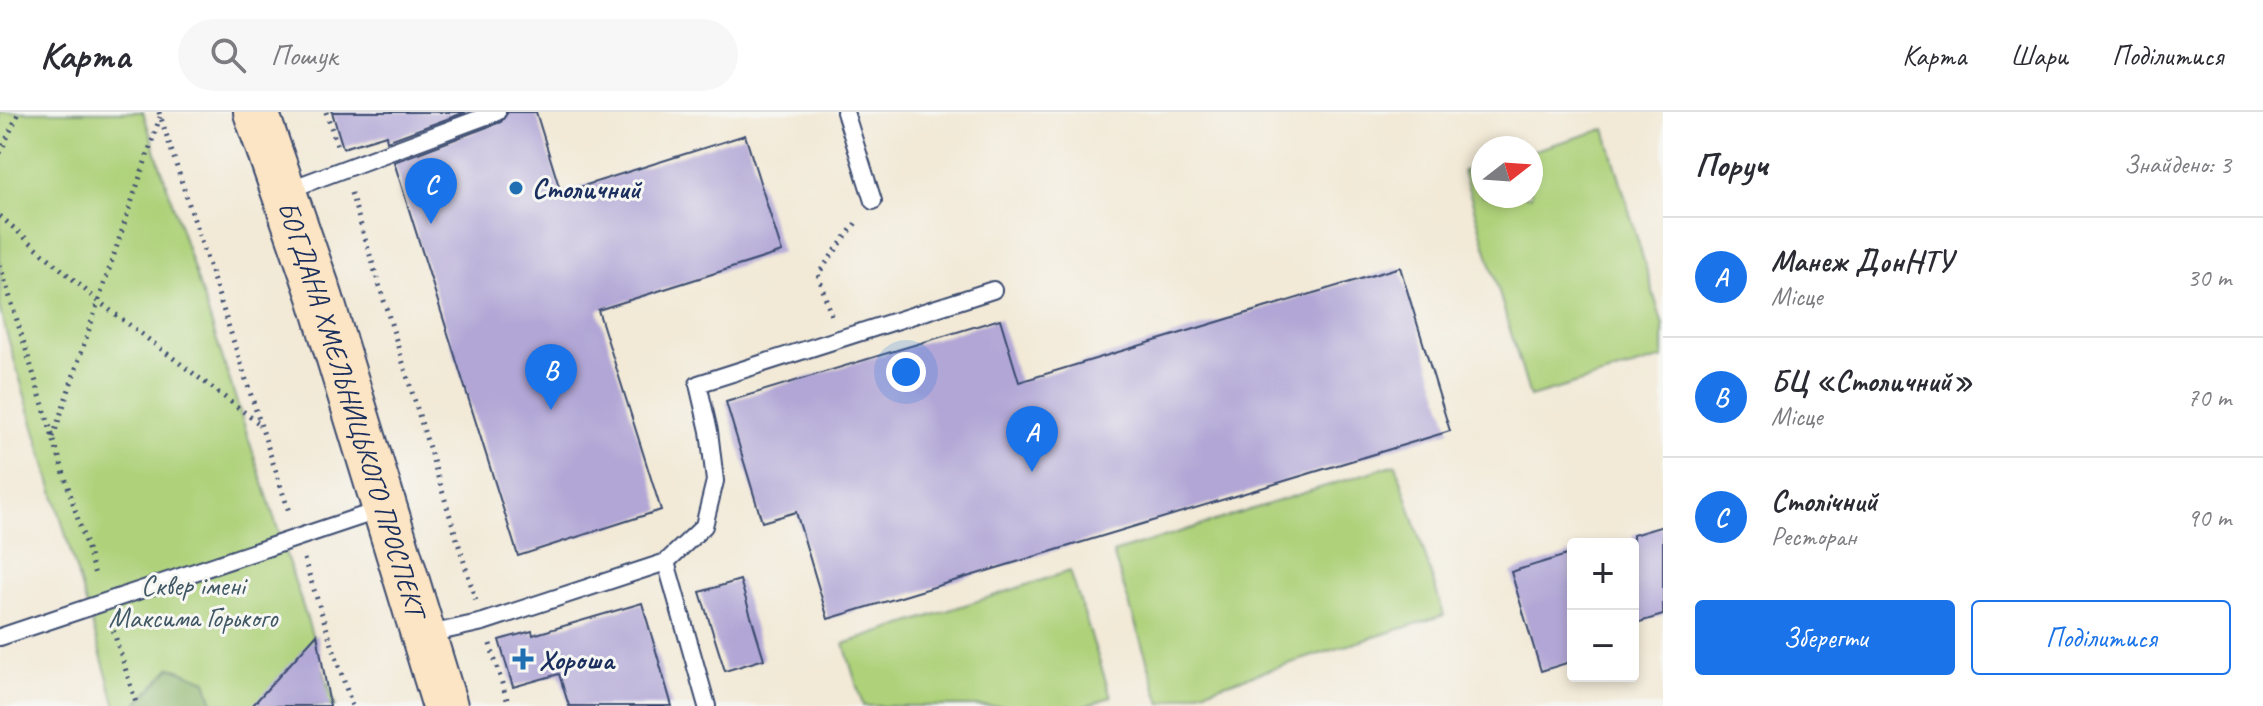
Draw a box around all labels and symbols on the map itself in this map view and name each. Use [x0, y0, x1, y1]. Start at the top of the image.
north arrow [1471, 136, 1543, 208]
pin: C [405, 158, 457, 224]
place label: Столичний [532, 171, 643, 206]
marker: Столичний [507, 179, 525, 197]
street label: БОГДАНА ХМЕЛЬНИЦЬКОГО ПРОСПЕКТ [271, 196, 436, 626]
pin: B [525, 344, 577, 410]
your location [886, 352, 926, 392]
pin: A [1006, 406, 1058, 472]
park label: Сквер імені Максима Горького [109, 568, 280, 635]
place label: Хороша [539, 642, 616, 677]
marker: Хороша [514, 650, 532, 668]

